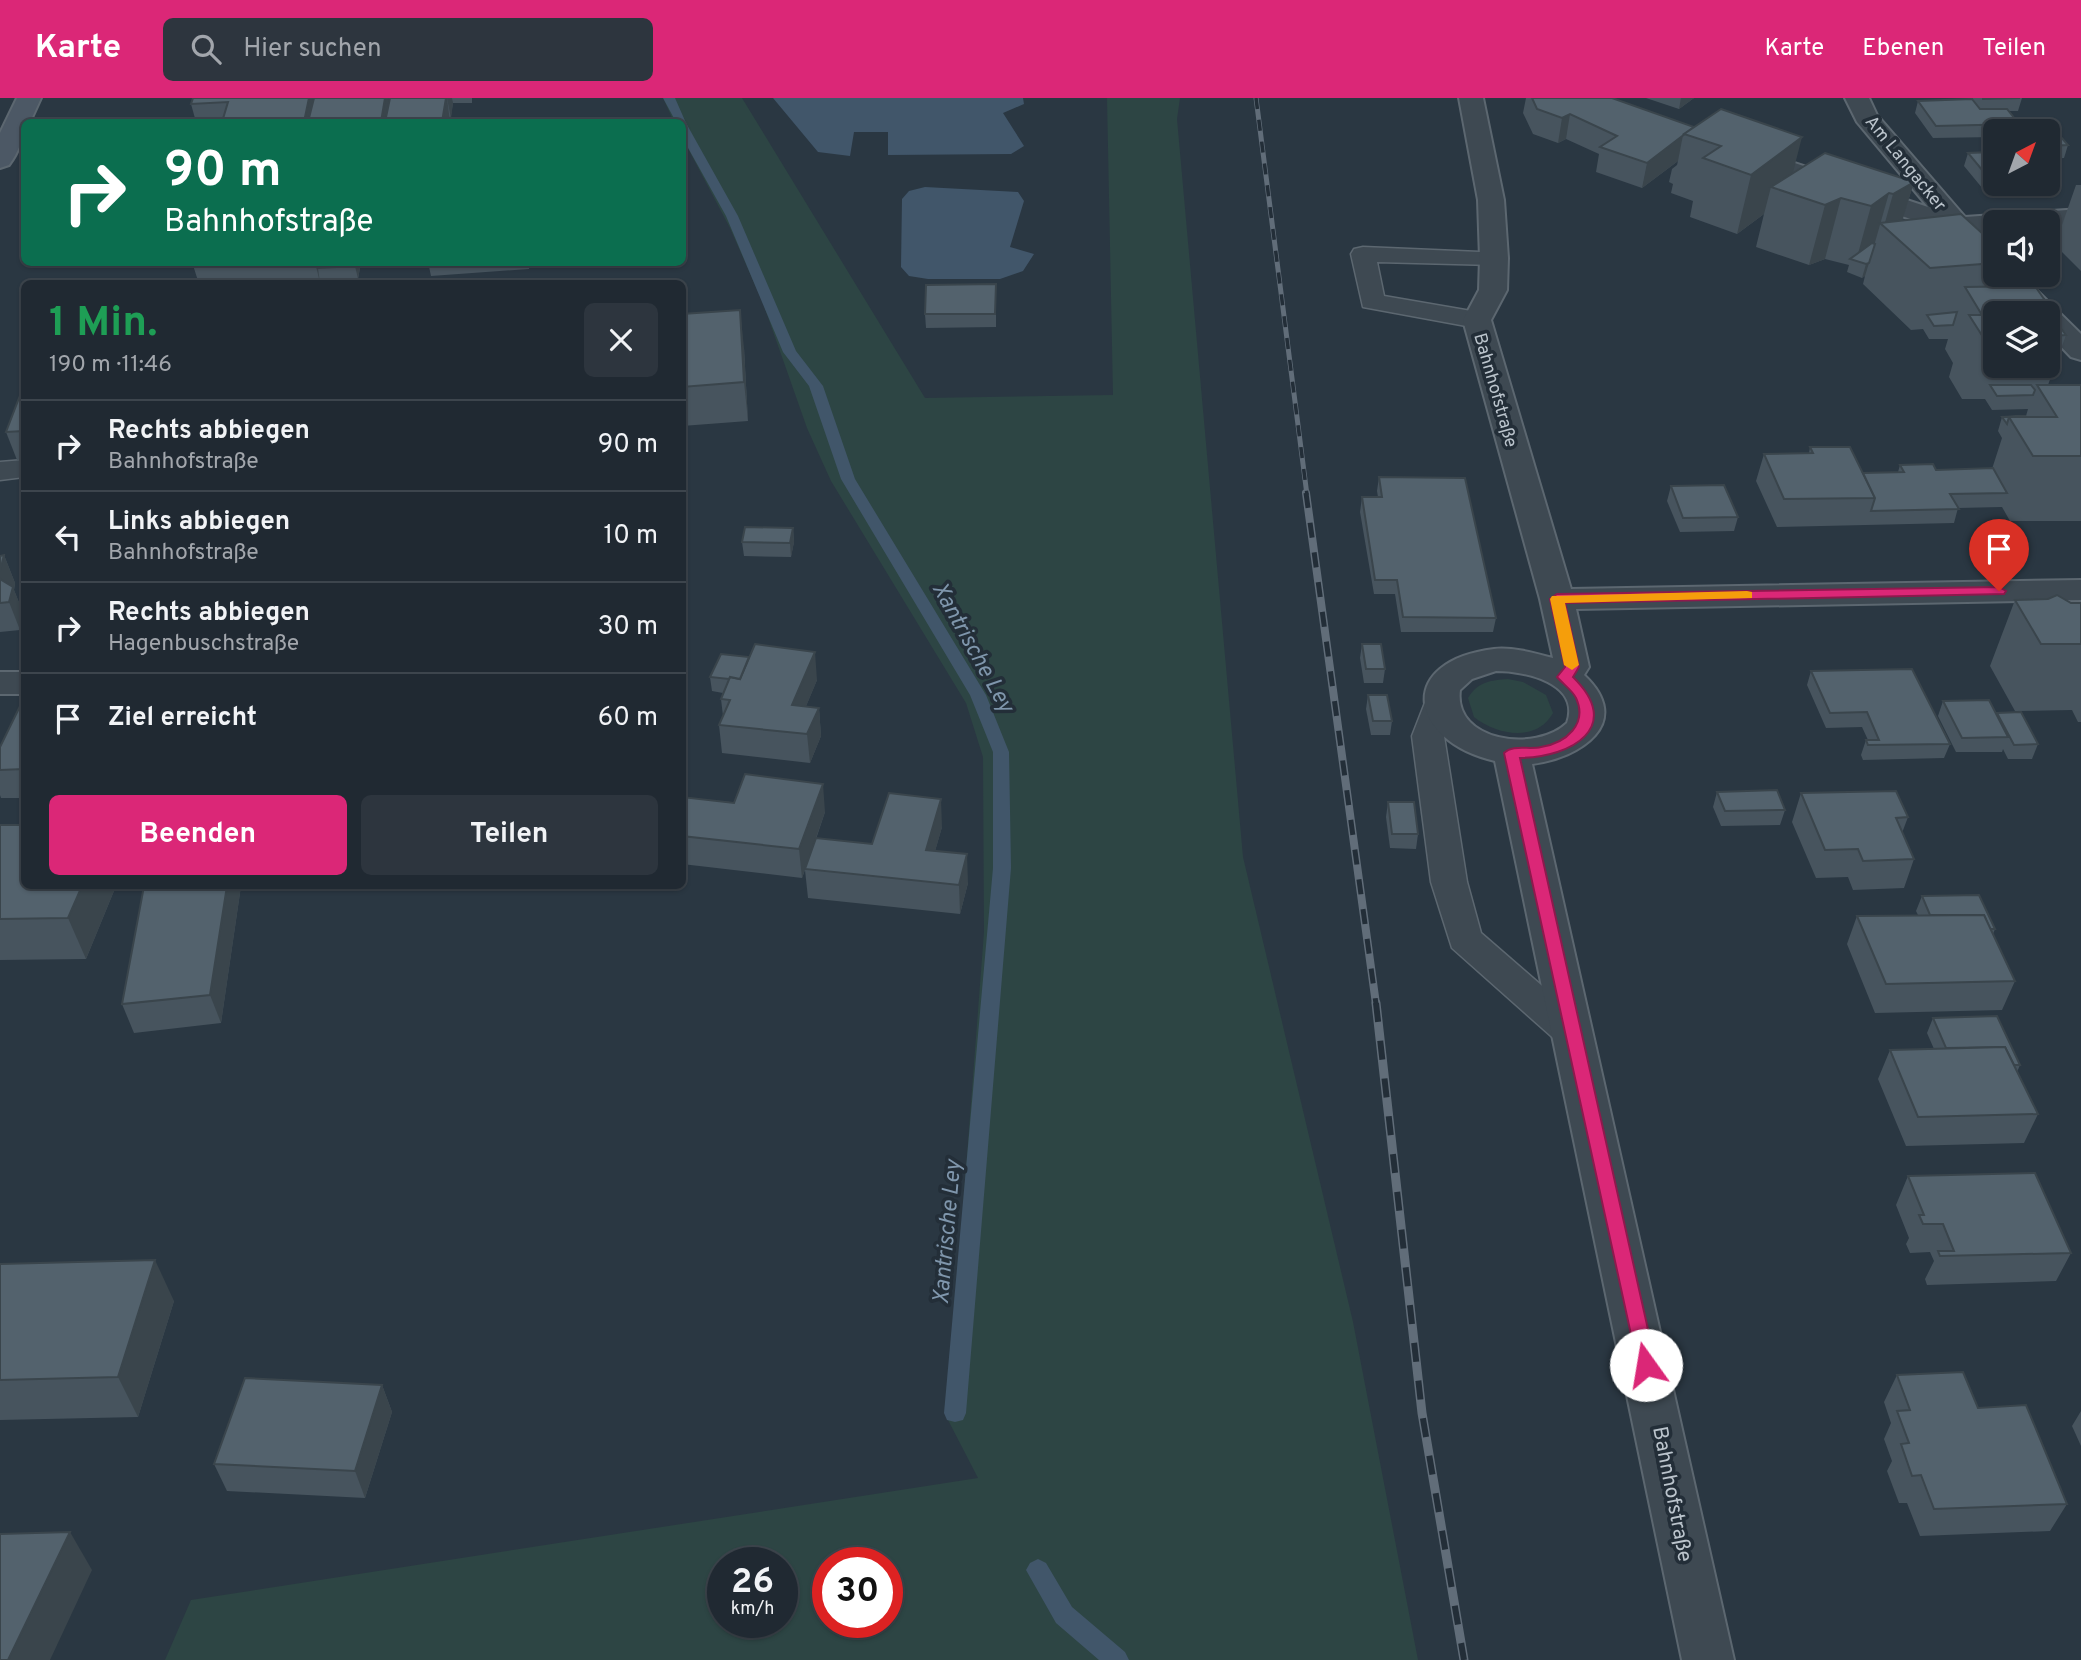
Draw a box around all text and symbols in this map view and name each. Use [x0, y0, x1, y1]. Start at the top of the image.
search box [163, 18, 653, 81]
text: Karte [35, 28, 121, 70]
icon: search [187, 30, 225, 68]
text: Hier suchen [243, 33, 382, 66]
text: Karte [1764, 34, 1824, 64]
text: Ebenen [1862, 34, 1944, 64]
text: Teilen [1982, 34, 2046, 64]
street label: Am Langacker [1859, 111, 1951, 217]
north arrow [1983, 119, 2060, 196]
map controls [1983, 119, 2060, 378]
text: 90 m [164, 142, 282, 204]
icon: right [49, 147, 140, 238]
text: Bahnhofstraße [164, 203, 374, 243]
button: sound [1983, 210, 2060, 287]
text: 1 Min. [49, 298, 158, 351]
button: layers [1983, 301, 2060, 378]
button: close [584, 303, 658, 377]
street label: Bahnhofstraße [1467, 331, 1522, 450]
text: 190 m · 11:46 [49, 351, 172, 380]
text: Rechts abbiegen [108, 415, 310, 448]
icon: right [49, 427, 87, 465]
text: 90 m [598, 429, 658, 462]
text: Bahnhofstraße [108, 448, 259, 477]
text: Links abbiegen [108, 506, 290, 539]
icon: left [49, 518, 87, 556]
pin [1969, 519, 2029, 591]
text: 10 m [603, 520, 658, 553]
icon: arrive [1980, 530, 2018, 568]
text: Bahnhofstraße [108, 539, 259, 568]
water label: Xantrische Ley [924, 578, 1021, 720]
text: Rechts abbiegen [108, 597, 310, 630]
icon: right [49, 609, 87, 647]
text: 30 m [598, 611, 658, 644]
text: Hagenbuschstraße [108, 630, 299, 659]
icon: arrive [49, 700, 87, 738]
text: Ziel erreicht [108, 702, 257, 735]
text: 60 m [598, 702, 658, 735]
button: Beenden [49, 795, 347, 875]
button: Teilen [361, 795, 658, 875]
water label: Xantrische Ley [928, 1157, 969, 1306]
position arrow [1609, 1328, 1683, 1402]
street label: Bahnhofstraße [1645, 1424, 1698, 1564]
speed limit sign: 30 [812, 1547, 903, 1638]
text: 26 [731, 1561, 774, 1605]
text: km/h [731, 1598, 774, 1621]

